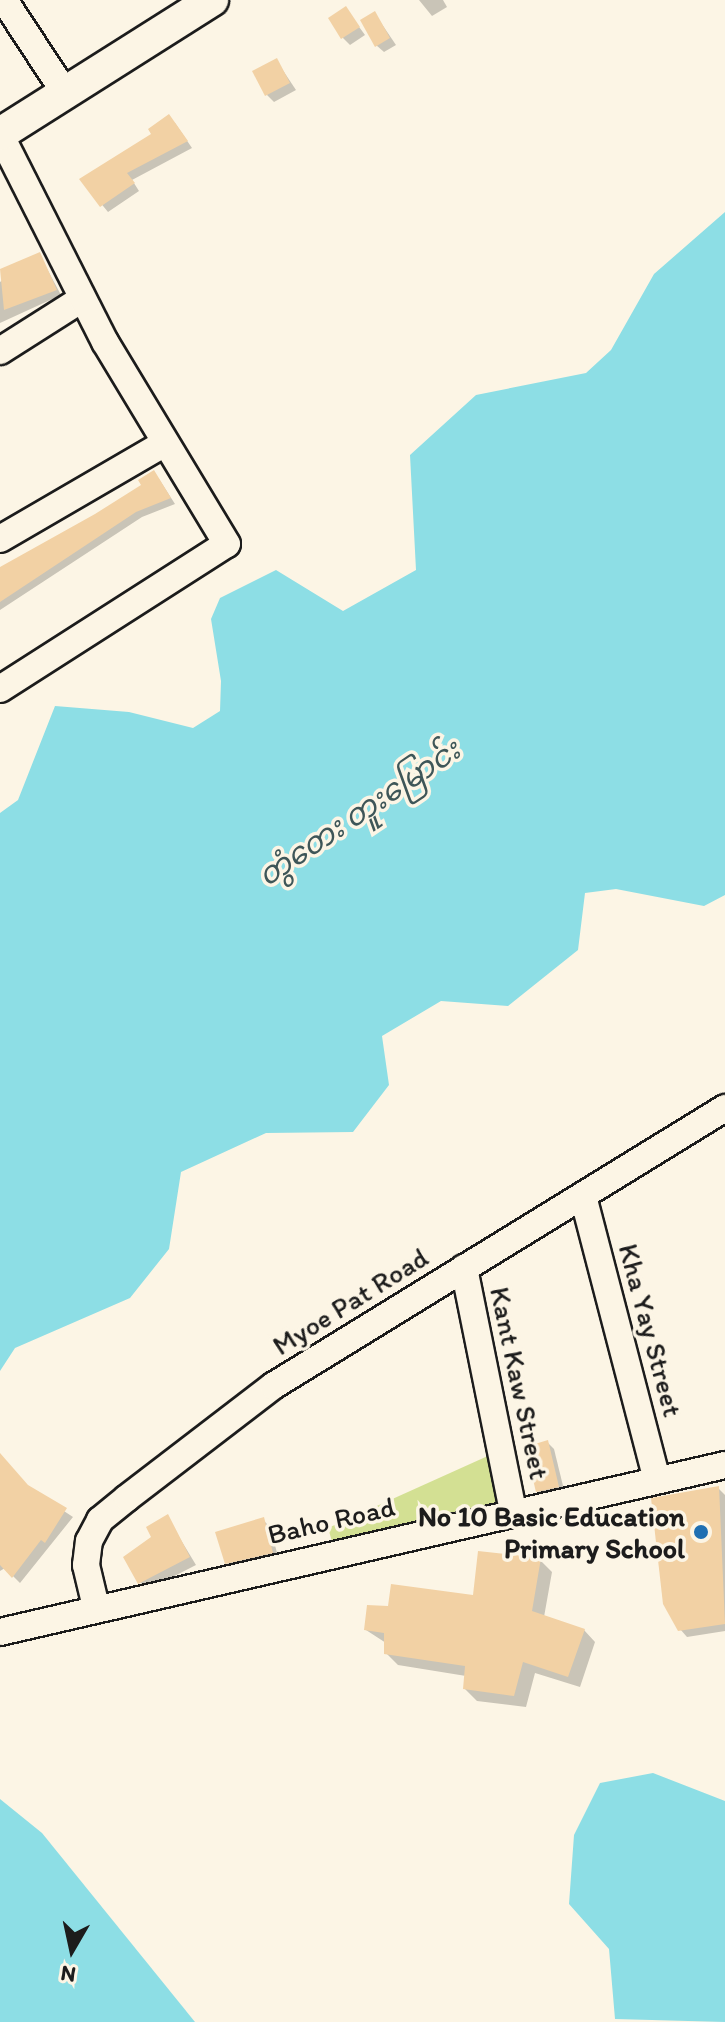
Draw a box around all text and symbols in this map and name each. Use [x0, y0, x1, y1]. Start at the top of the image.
water label: တွံတေး တူးမြောင်း [251, 732, 467, 894]
street label: Myoe Pat Road [267, 1240, 433, 1362]
street label: Kha Yay Street [612, 1241, 690, 1419]
street label: Kant Kaw Street [483, 1283, 557, 1483]
street label: Baho Road [265, 1489, 397, 1551]
place label: No 10 Basic Education Primary School [417, 1499, 685, 1565]
marker: No 10 Basic Education Primary School [692, 1523, 710, 1541]
north arrow [32, 1910, 112, 1990]
text: N [59, 1960, 78, 1989]

